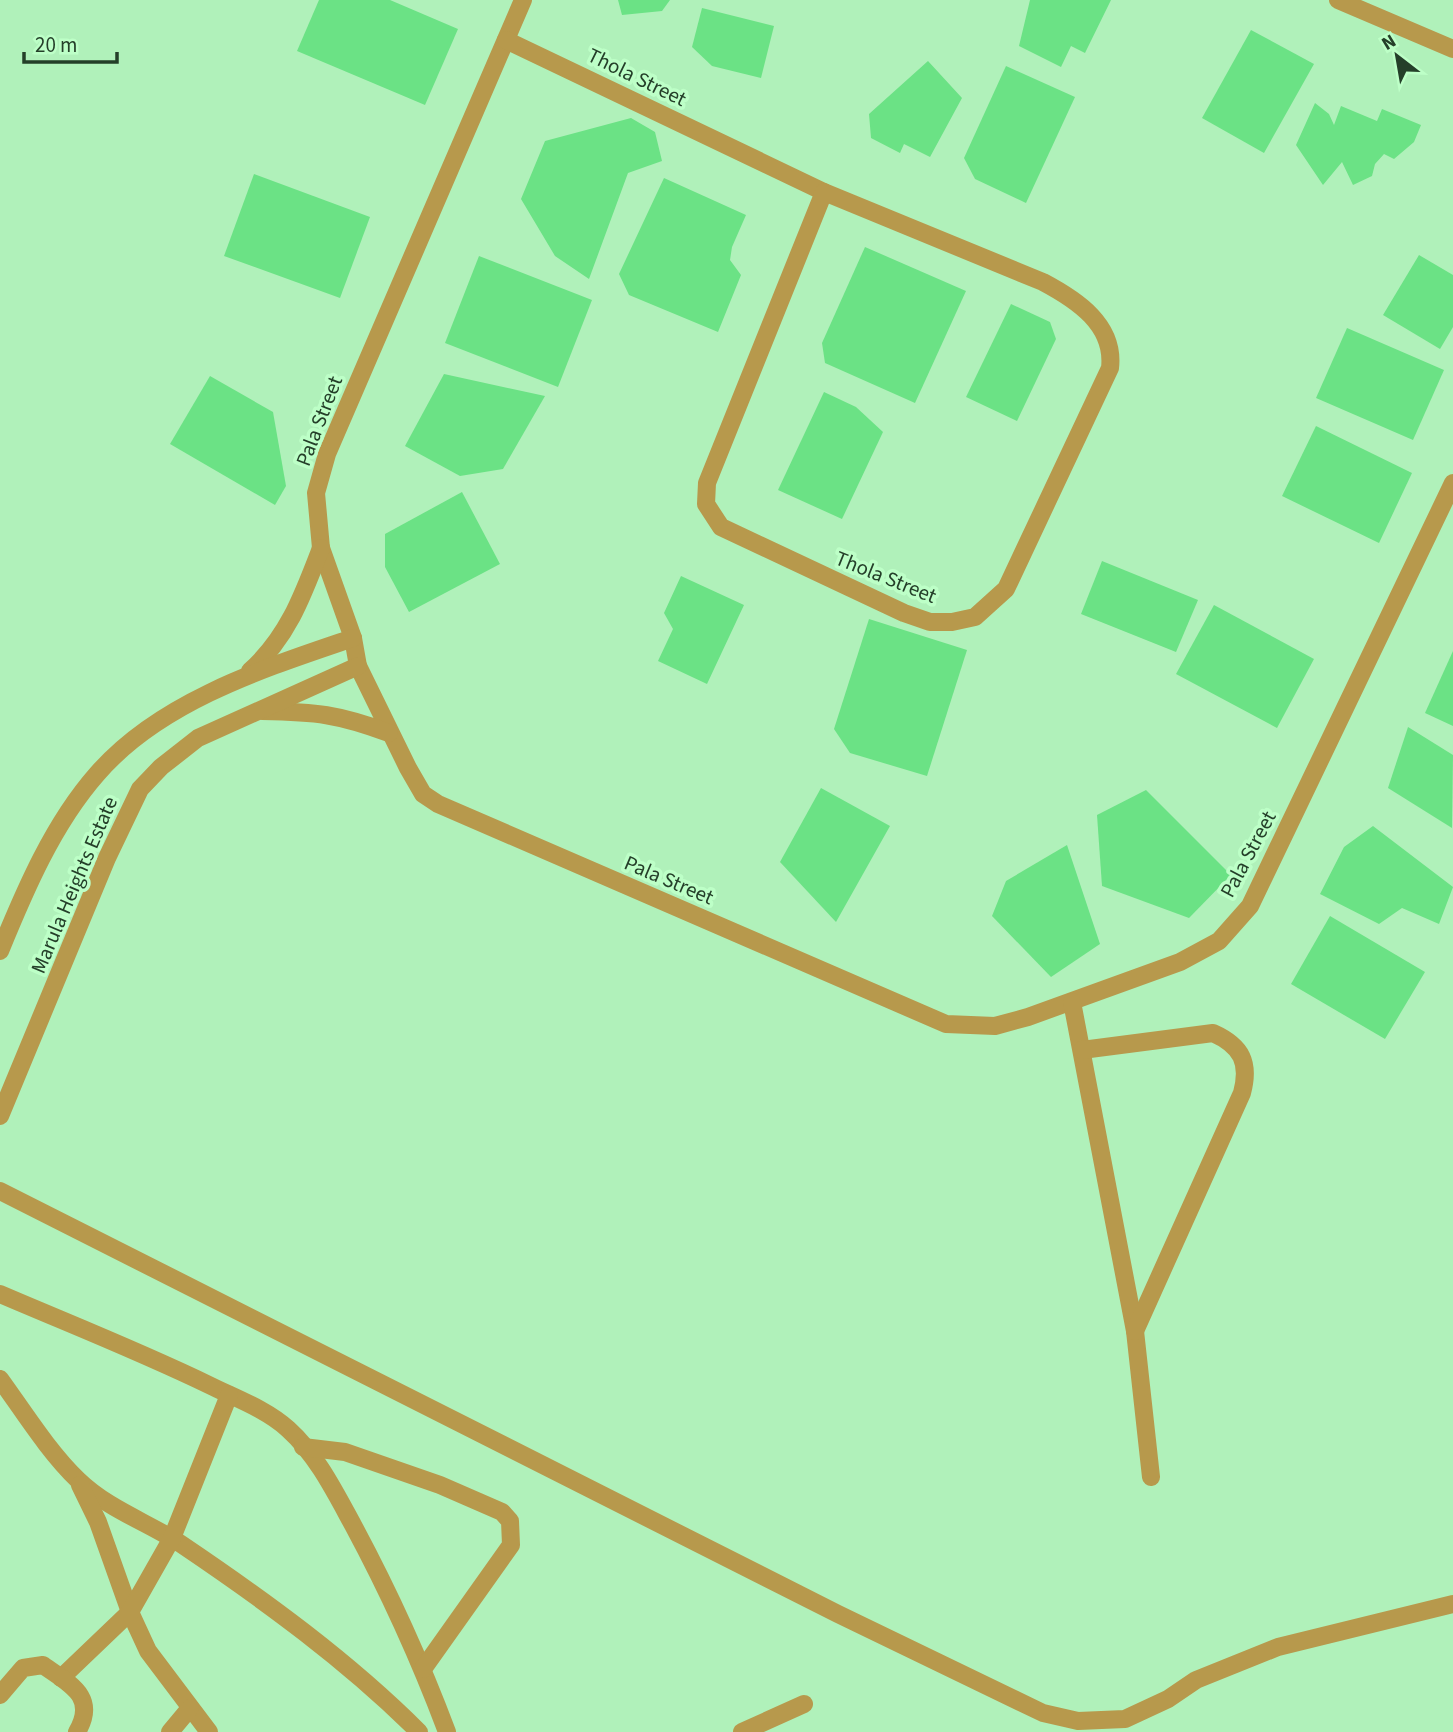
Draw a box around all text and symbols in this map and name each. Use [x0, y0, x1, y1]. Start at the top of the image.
scale bar [24, 21, 117, 65]
north arrow [1362, 21, 1432, 91]
text: N [1377, 28, 1401, 58]
text: 20 m [35, 30, 77, 60]
street label: Thola Street [582, 40, 692, 114]
street label: Pala Street [288, 372, 350, 470]
street label: Thola Street [831, 543, 941, 611]
street label: Marula Heights Estate [23, 792, 125, 978]
street label: Pala Street [1213, 805, 1283, 903]
street label: Pala Street [620, 848, 718, 912]

